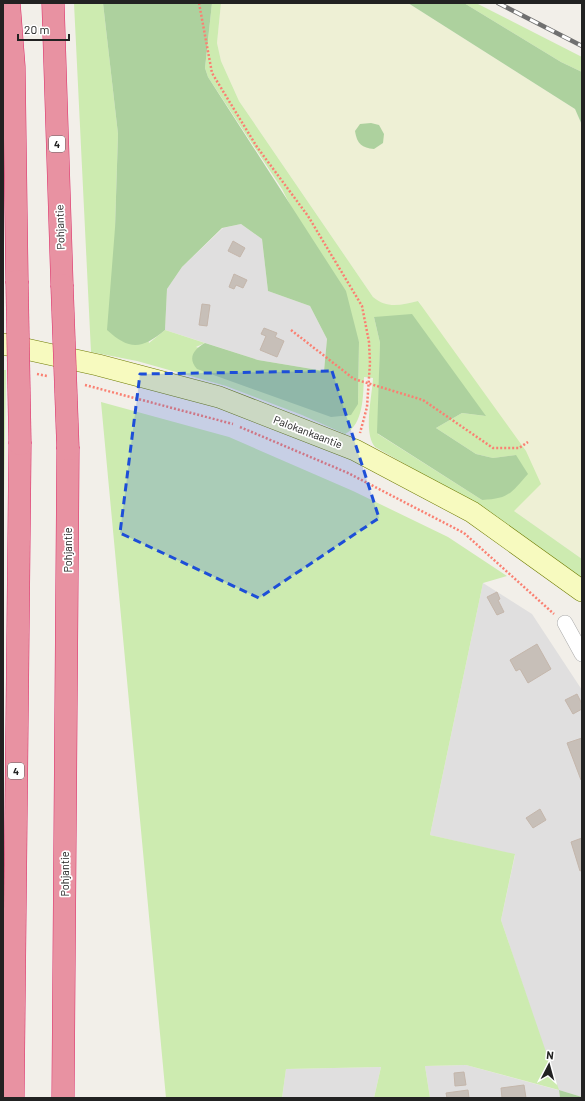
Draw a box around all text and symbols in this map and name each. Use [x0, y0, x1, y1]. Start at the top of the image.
scale bar [18, 16, 69, 42]
text: 20 m [24, 22, 50, 36]
road number: 4 [49, 136, 65, 152]
street label: Pohjantie [52, 204, 67, 250]
street label: Palokankaantie [272, 412, 345, 451]
street label: Pohjantie [61, 527, 74, 573]
road number: 4 [8, 763, 24, 779]
street label: Pohjantie [58, 851, 71, 897]
north arrow [529, 1045, 569, 1085]
text: N [546, 1048, 554, 1061]

